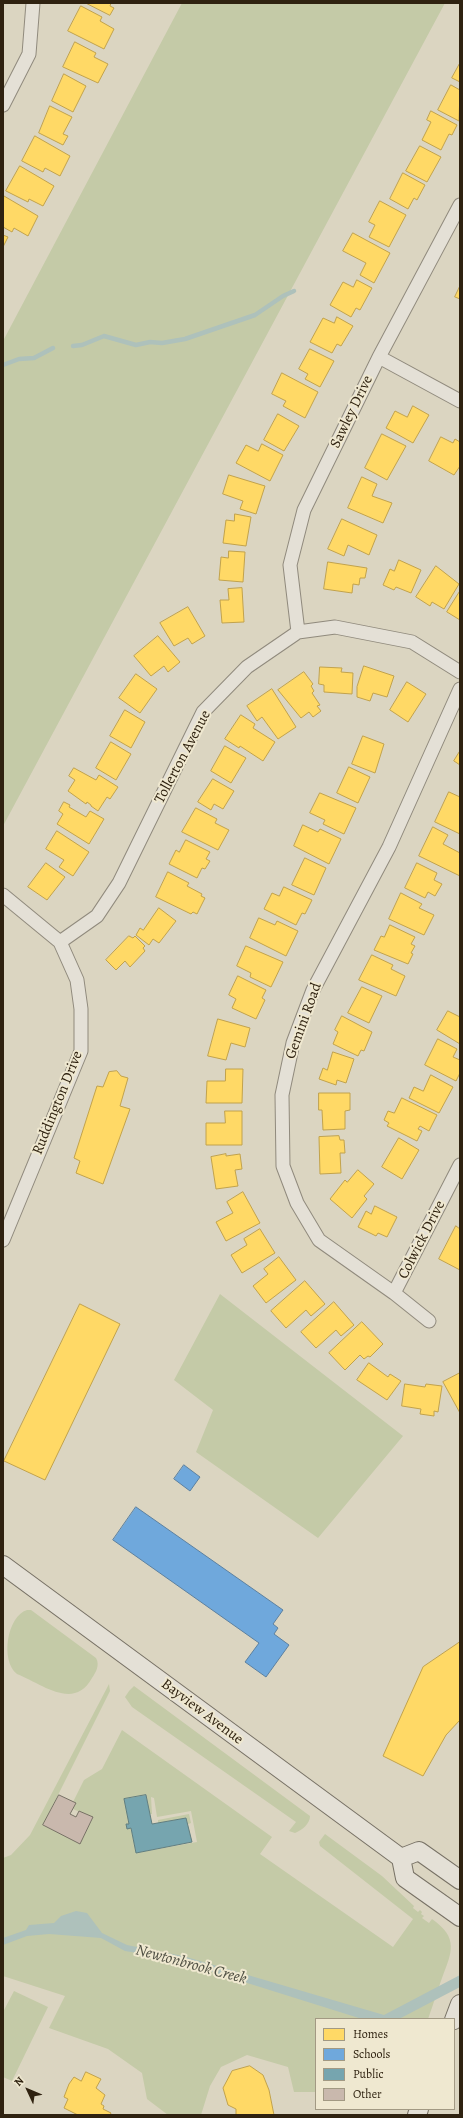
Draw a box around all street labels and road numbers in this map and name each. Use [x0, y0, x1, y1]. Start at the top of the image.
street label: Sawley Drive [327, 373, 377, 451]
street label: Tollerton Avenue [151, 707, 215, 807]
street label: Gemini Road [282, 980, 326, 1062]
street label: Ruddington Drive [29, 1049, 87, 1157]
street label: Colwick Drive [395, 1198, 449, 1282]
street label: Bayview Avenue [157, 1675, 247, 1749]

